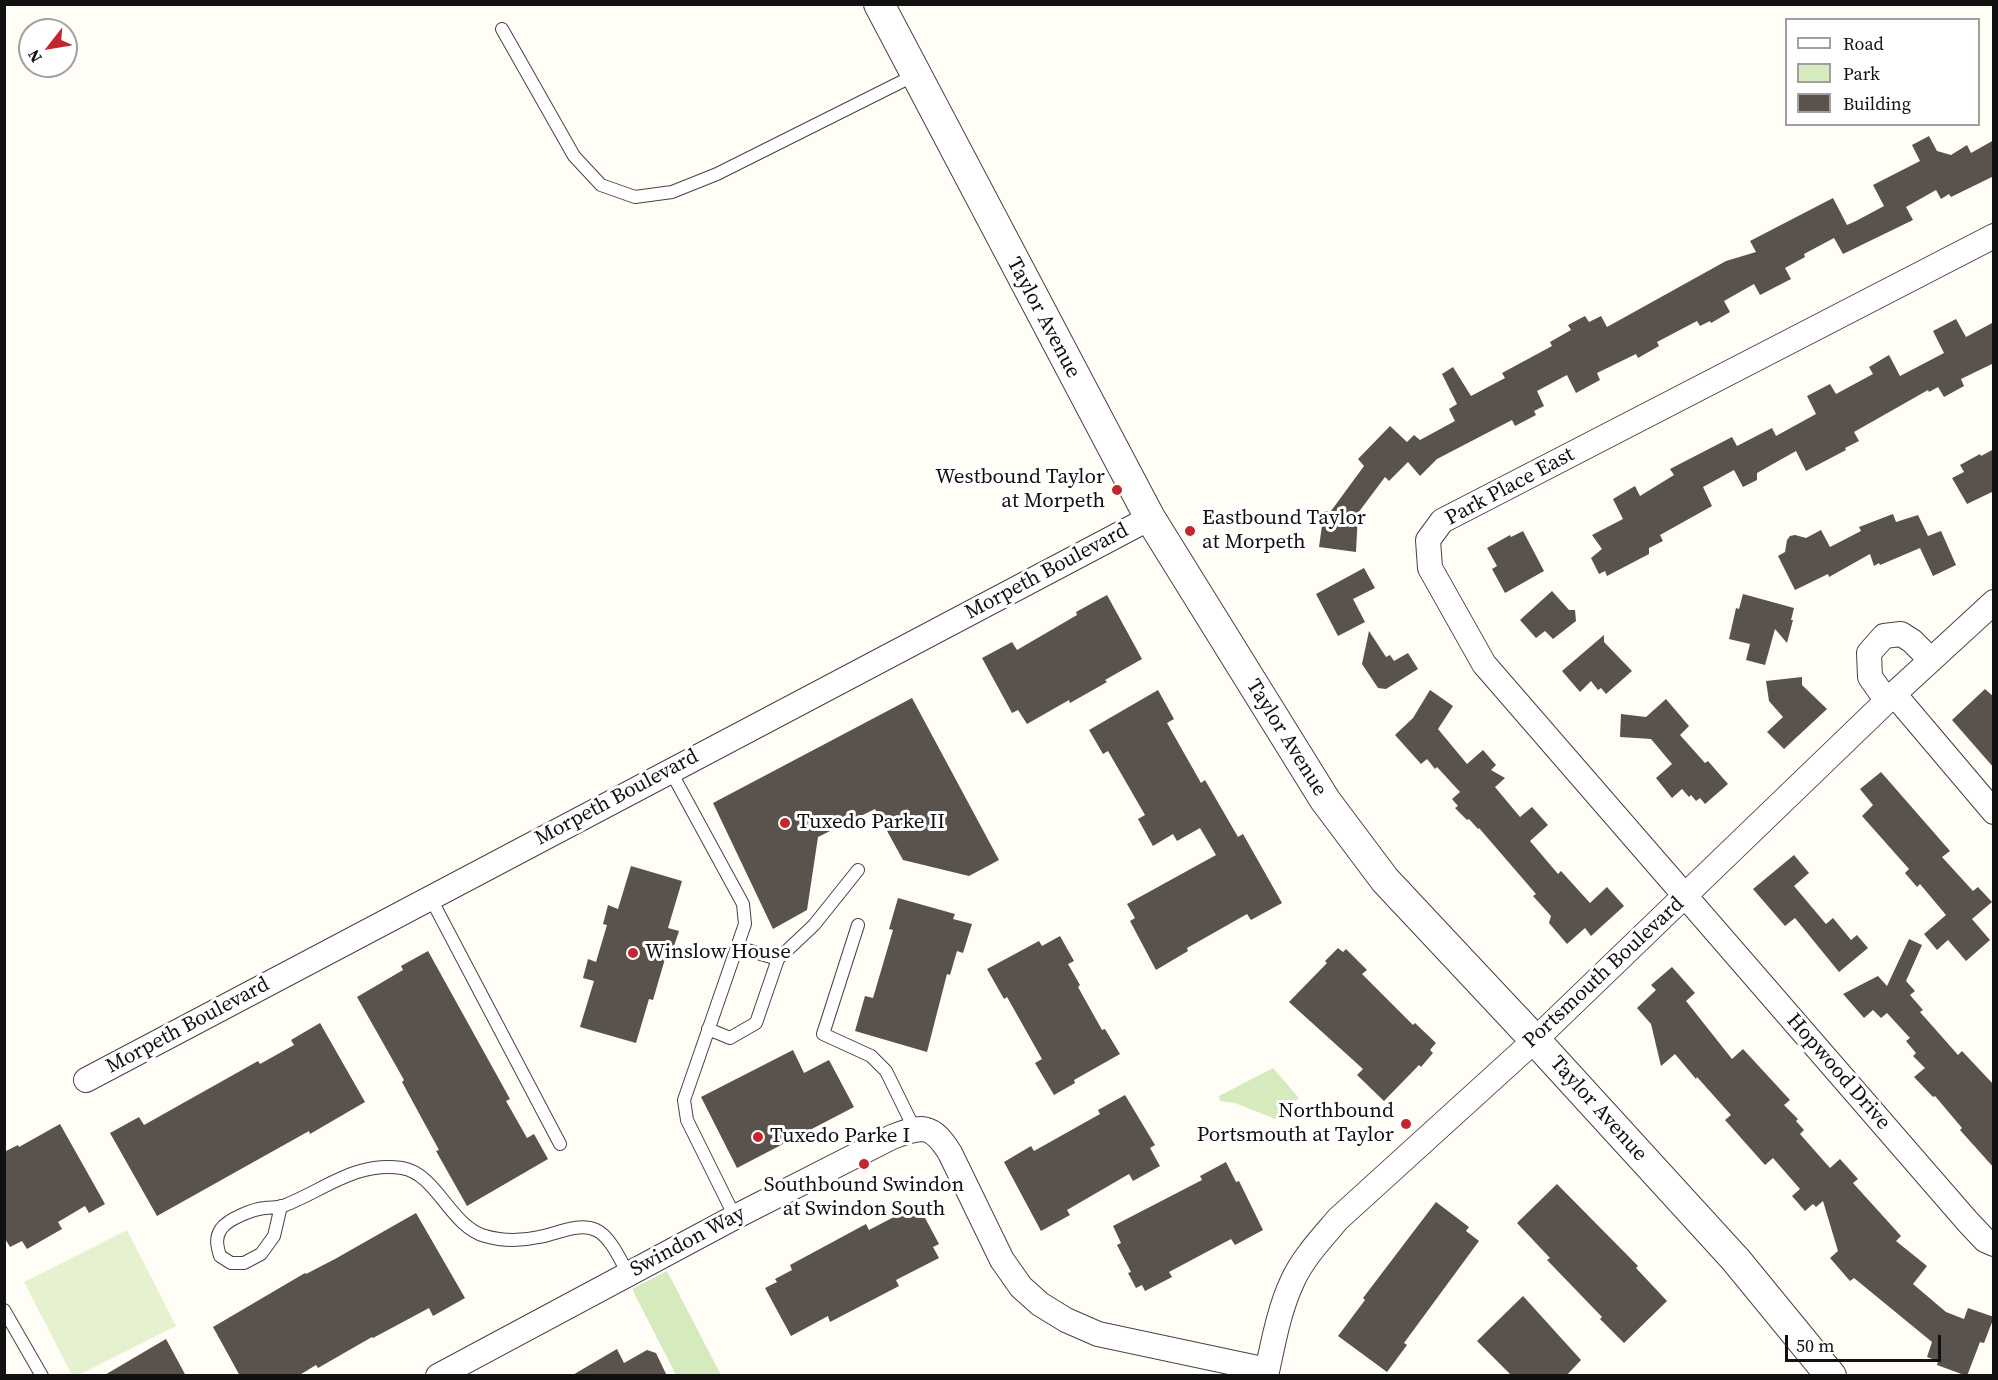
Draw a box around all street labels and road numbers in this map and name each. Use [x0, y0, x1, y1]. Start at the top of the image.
street label: Taylor Avenue [1001, 253, 1085, 383]
street label: Park Place East [1441, 442, 1579, 532]
street label: Morpeth Boulevard [961, 518, 1133, 626]
street label: Taylor Avenue [1240, 675, 1332, 801]
street label: Morpeth Boulevard [531, 744, 703, 852]
street label: Portsmouth Boulevard [1518, 892, 1690, 1054]
street label: Morpeth Boulevard [102, 972, 274, 1080]
street label: Hopwood Drive [1781, 1009, 1895, 1135]
street label: Taylor Avenue [1544, 1051, 1652, 1167]
street label: Swindon Way [626, 1201, 750, 1283]

